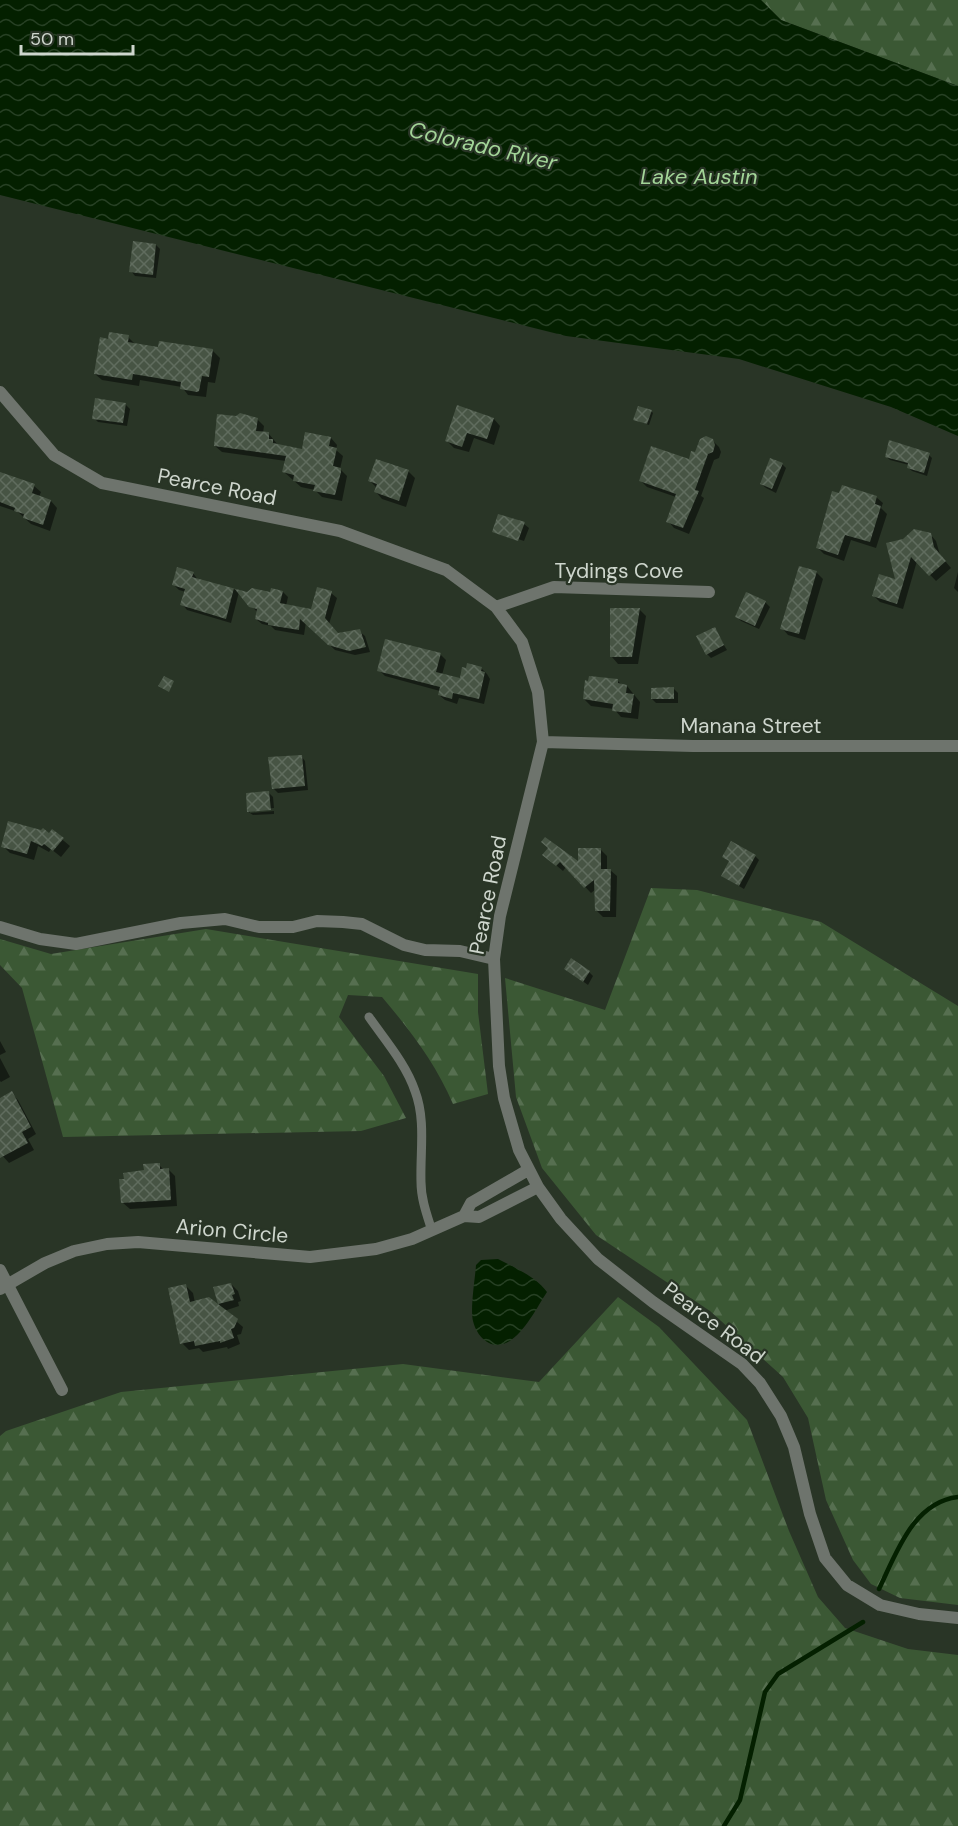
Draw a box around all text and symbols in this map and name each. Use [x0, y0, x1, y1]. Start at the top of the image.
scale bar [21, 18, 134, 56]
text: 50 m [30, 27, 74, 51]
water label: Colorado River [406, 115, 561, 177]
water label: Lake Austin [640, 162, 758, 191]
street label: Pearce Road [155, 462, 279, 512]
street label: Tydings Cove [555, 557, 684, 585]
street label: Manana Street [680, 712, 822, 740]
street label: Pearce Road [463, 833, 513, 957]
street label: Arion Circle [175, 1212, 290, 1250]
street label: Pearce Road [657, 1275, 771, 1371]

